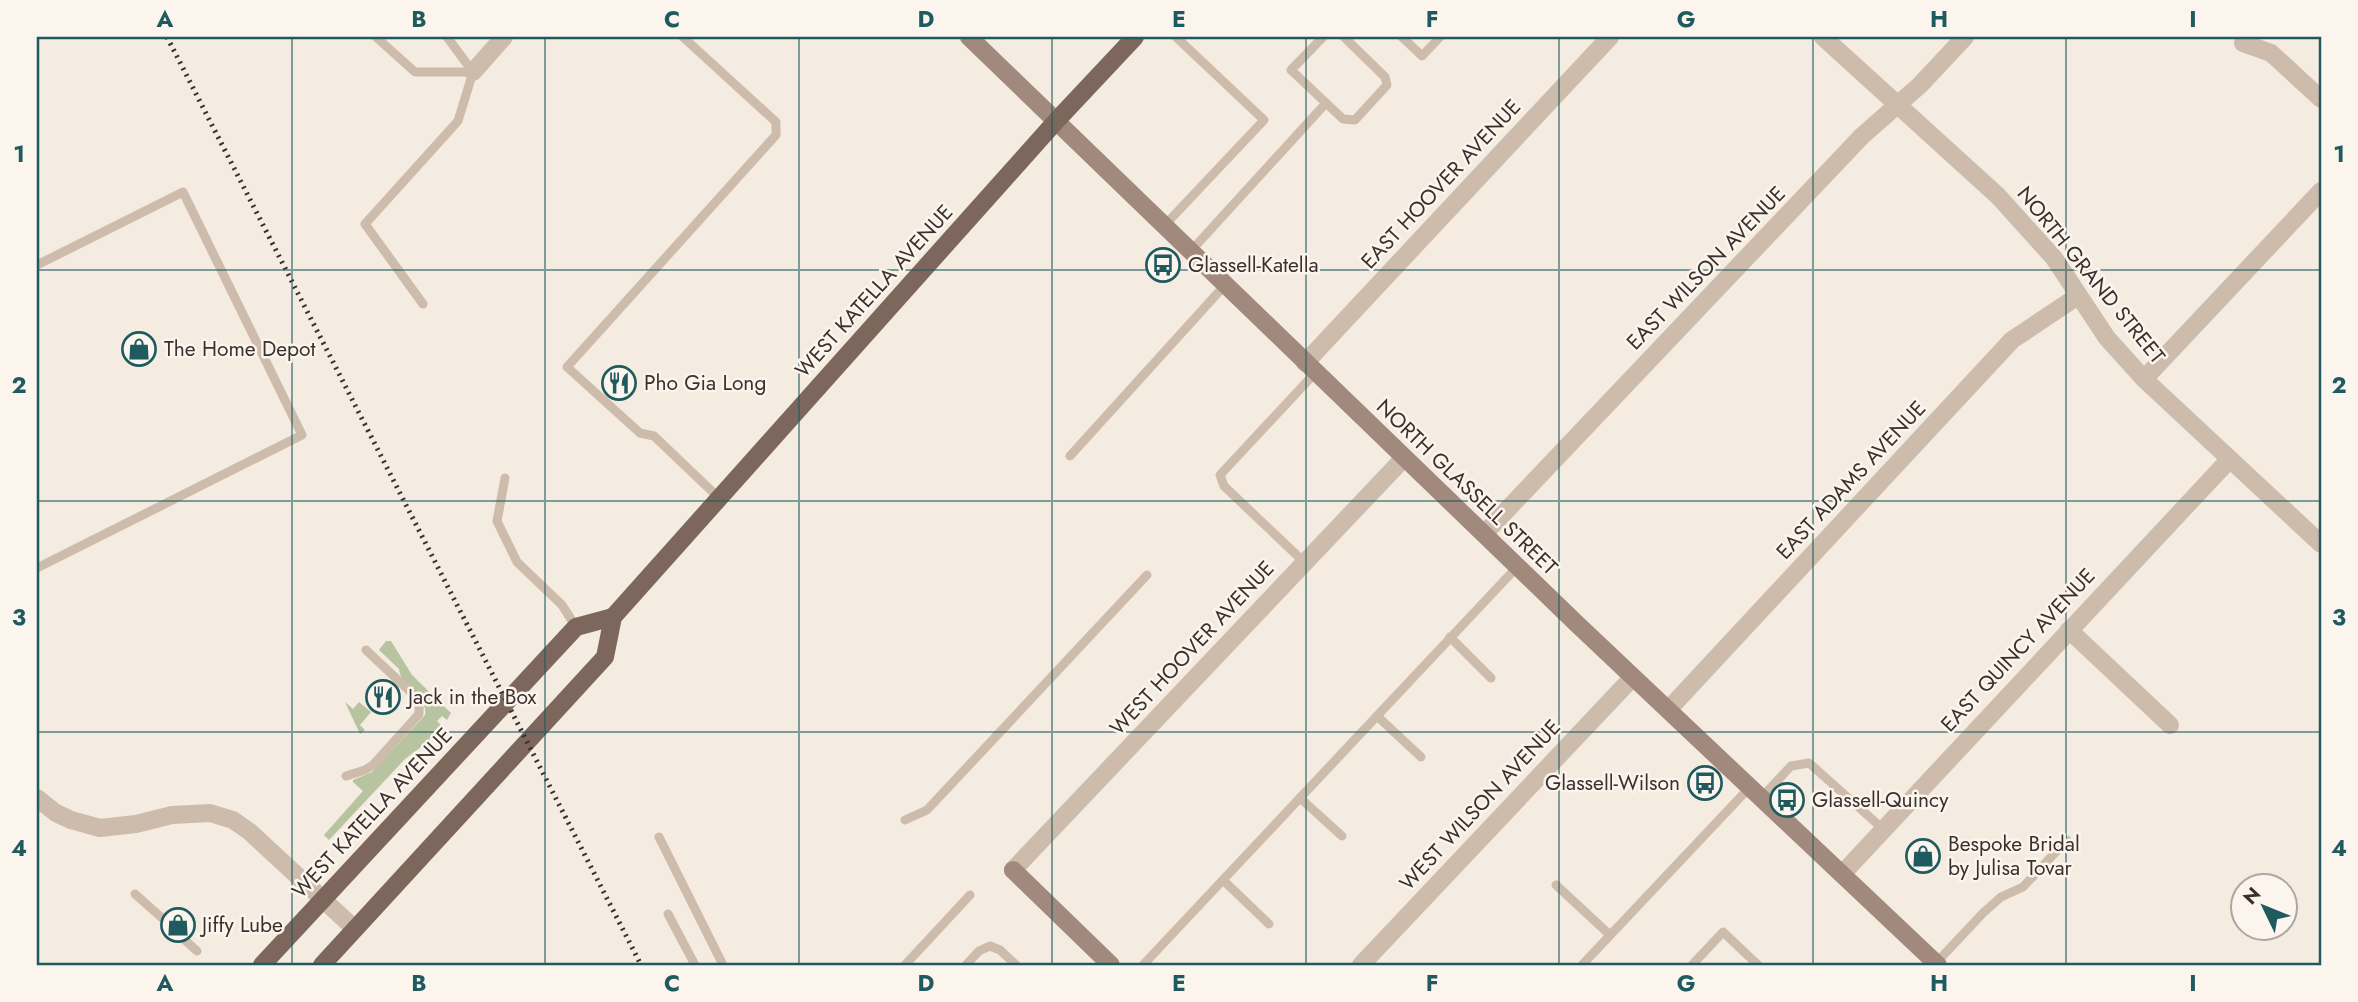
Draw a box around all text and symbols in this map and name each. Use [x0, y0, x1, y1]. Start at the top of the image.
text: A [156, 2, 174, 36]
text: B [411, 2, 427, 36]
text: C [664, 2, 680, 36]
text: D [918, 2, 935, 36]
text: E [1172, 2, 1186, 36]
text: F [1426, 2, 1438, 36]
text: G [1677, 2, 1695, 36]
text: H [1930, 2, 1948, 36]
text: I [2189, 2, 2197, 36]
street label: EAST HOOVER AVENUE [1354, 93, 1528, 275]
text: 1 [13, 137, 25, 171]
text: 1 [2333, 137, 2345, 171]
street label: EAST WILSON AVENUE [1620, 179, 1792, 357]
street label: NORTH GRAND STREET [2010, 180, 2172, 370]
street label: WEST KATELLA AVENUE [788, 198, 960, 384]
bus stop icon: Glassell-Katella [1144, 246, 1182, 284]
place label: Glassell-Katella [1188, 250, 1319, 280]
shop icon: The Home Depot [120, 330, 158, 368]
place label: The Home Depot [164, 334, 315, 364]
restaurant icon: Pho Gia Long [600, 364, 638, 402]
text: 2 [11, 368, 27, 402]
place label: Pho Gia Long [644, 368, 766, 398]
text: 2 [2331, 368, 2347, 402]
street label: NORTH GLASSELL STREET [1370, 392, 1564, 582]
street label: EAST ADAMS AVENUE [1769, 394, 1933, 566]
street label: WEST HOOVER AVENUE [1103, 554, 1281, 742]
street label: EAST QUINCY AVENUE [1934, 561, 2102, 739]
text: 3 [12, 600, 26, 634]
text: 3 [2332, 600, 2346, 634]
restaurant icon: Jack in the Box [364, 678, 402, 716]
place label: Jack in the Box [405, 682, 537, 712]
street label: WEST WILSON AVENUE [1393, 713, 1567, 897]
street label: WEST KATELLA AVENUE [285, 721, 459, 905]
bus stop icon: Glassell-Wilson [1686, 764, 1724, 802]
place label: Glassell-Wilson [1545, 768, 1680, 798]
bus stop icon: Glassell-Quincy [1768, 781, 1806, 819]
place label: Glassell-Quincy [1812, 785, 1949, 815]
place label: Bespoke Bridal by Julisa Tovar [1948, 829, 2080, 883]
text: 4 [11, 831, 27, 865]
text: 4 [2331, 831, 2347, 865]
shop icon: Bespoke Bridal by Julisa Tovar [1904, 837, 1942, 875]
north arrow [2228, 872, 2298, 942]
text: N [2237, 881, 2267, 910]
shop icon: Jiffy Lube [159, 906, 197, 944]
place label: Jiffy Lube [199, 910, 283, 940]
text: A [156, 966, 174, 1000]
text: B [411, 966, 427, 1000]
text: C [664, 966, 680, 1000]
text: D [918, 966, 935, 1000]
text: E [1172, 966, 1186, 1000]
text: F [1426, 966, 1438, 1000]
text: G [1677, 966, 1695, 1000]
text: H [1930, 966, 1948, 1000]
text: I [2189, 966, 2197, 1000]

